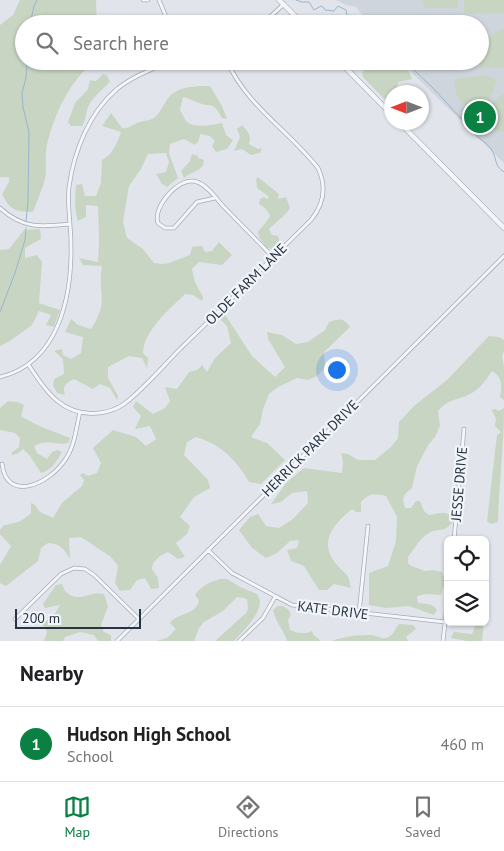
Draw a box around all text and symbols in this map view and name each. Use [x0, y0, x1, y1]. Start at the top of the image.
search box [15, 15, 489, 70]
icon: search [33, 29, 61, 57]
text: Search here [73, 31, 169, 55]
north arrow [384, 85, 429, 130]
pin: 1 [464, 98, 496, 136]
street label: OLDE FARM LANE [201, 239, 291, 329]
your location [324, 357, 350, 383]
street label: HERRICK PARK DRIVE [258, 396, 362, 500]
street label: JESSE DRIVE [447, 446, 471, 523]
map controls [444, 536, 489, 626]
button: locate [444, 536, 489, 581]
button: layers [444, 581, 489, 626]
street label: KATE DRIVE [296, 597, 370, 623]
scale bar [15, 606, 141, 629]
text: 200 m [22, 609, 60, 627]
text: Nearby [20, 660, 83, 687]
text: Hudson High School [67, 722, 231, 746]
text: 1 [31, 734, 41, 754]
text: 460 m [441, 734, 484, 754]
text: School [67, 746, 113, 766]
tab: Map [63, 793, 91, 841]
tab: Directions [218, 793, 278, 841]
tab: Saved [405, 793, 441, 841]

